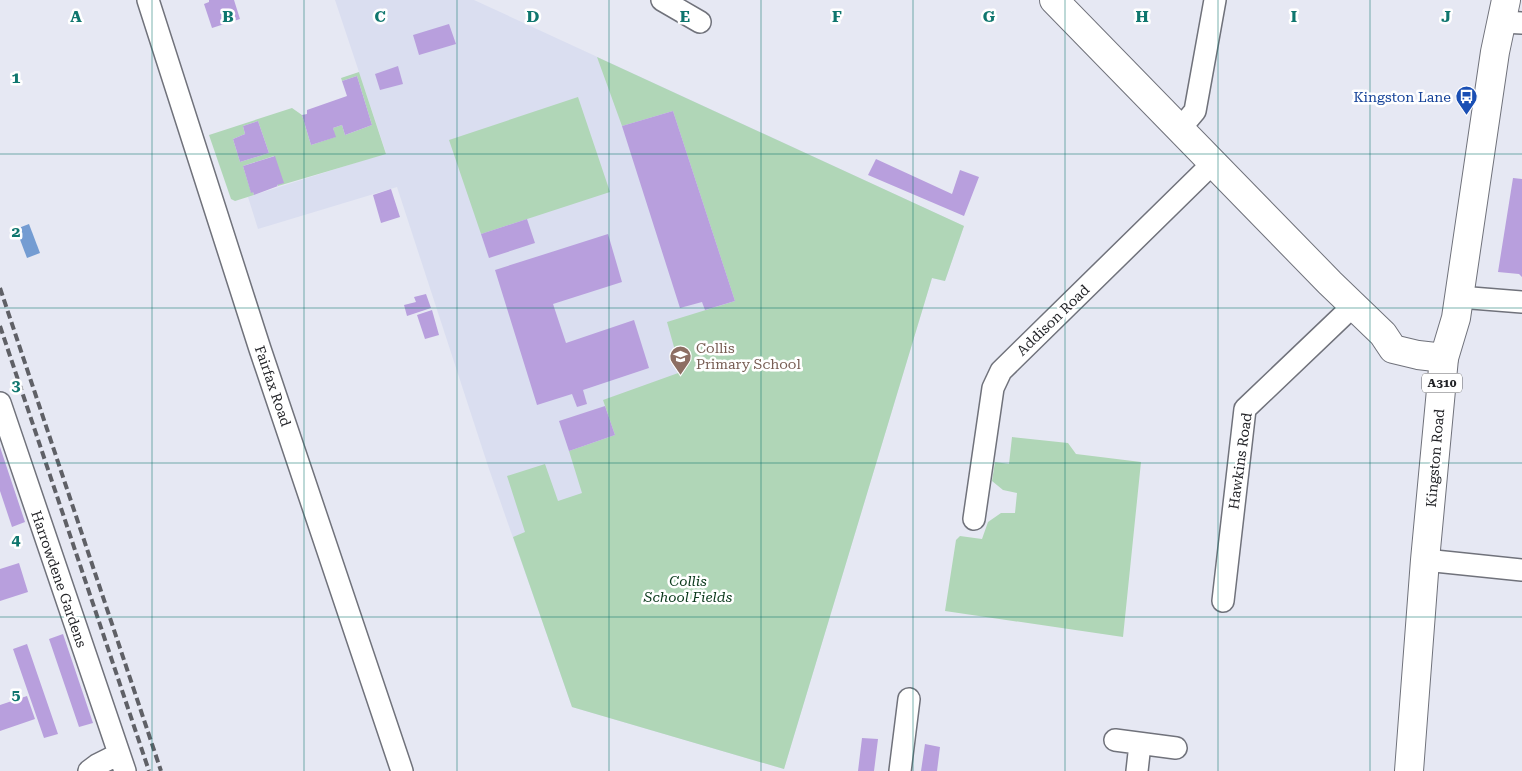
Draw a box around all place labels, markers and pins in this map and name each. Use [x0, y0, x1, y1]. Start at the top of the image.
bus stop icon: Kingston Lane [1455, 85, 1479, 116]
place label: Kingston Lane [1353, 89, 1451, 105]
place label: Collis Primary School [696, 340, 801, 372]
school or university icon: Collis Primary School [668, 344, 692, 375]

